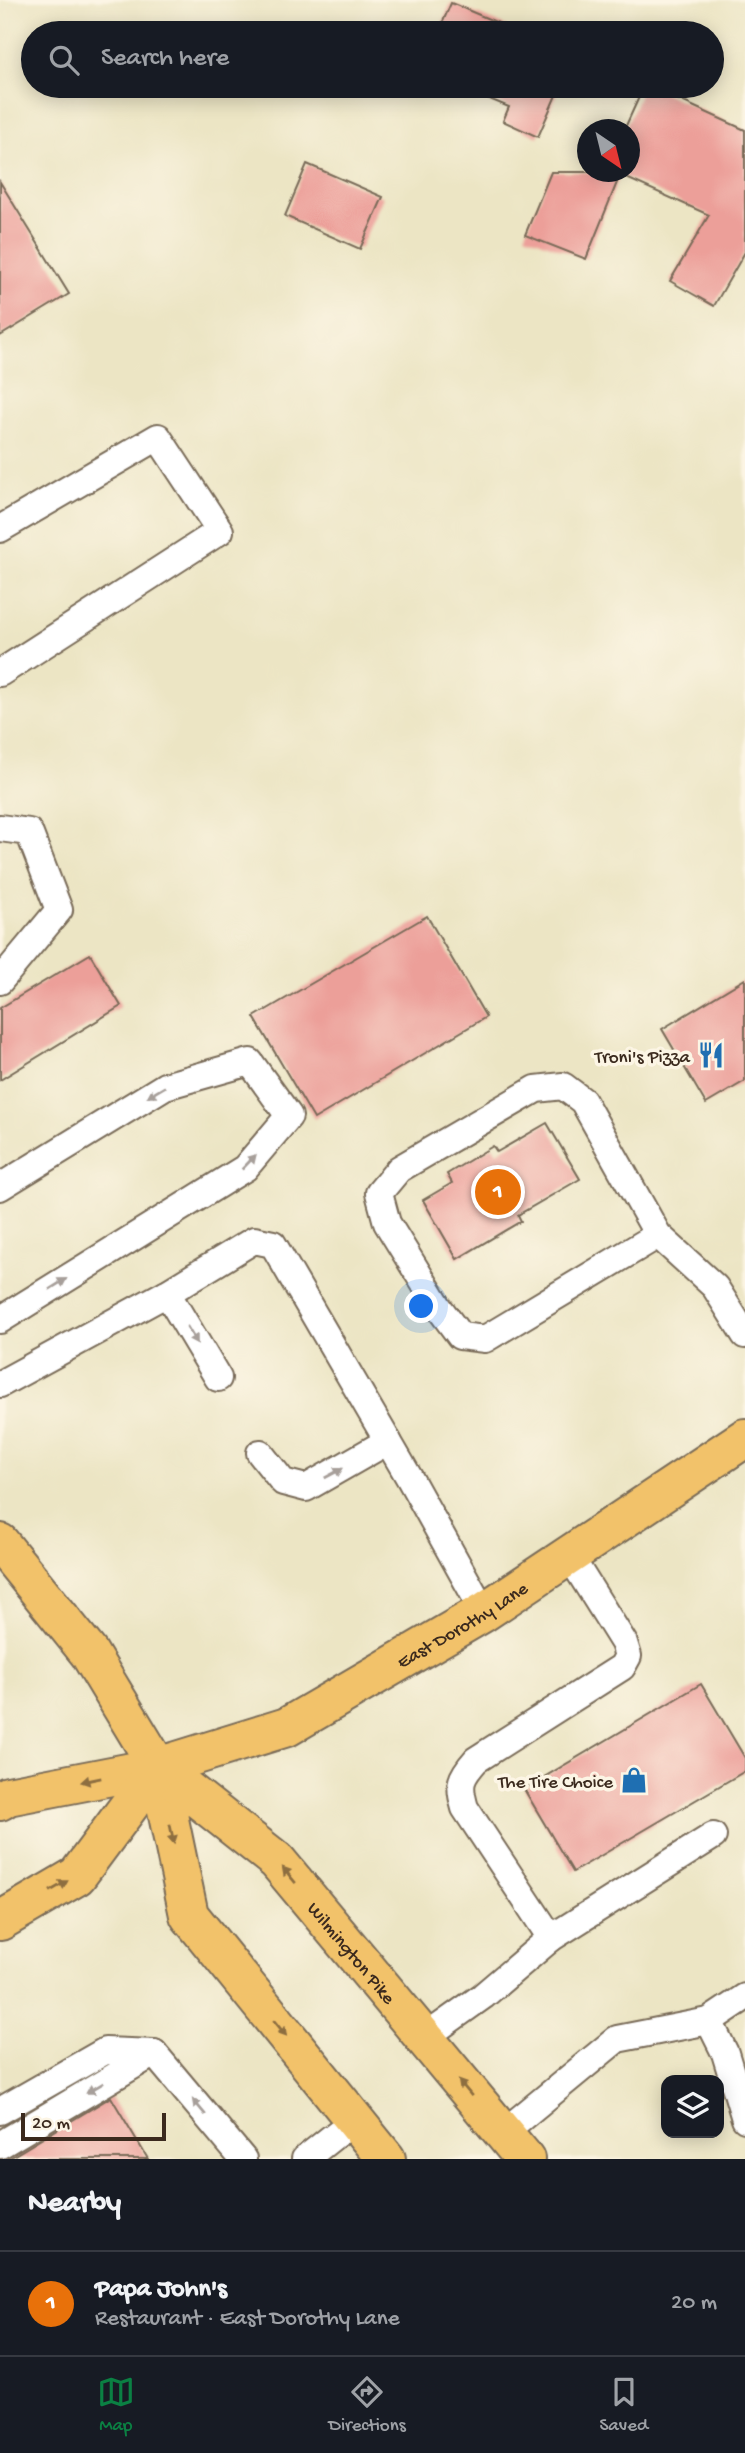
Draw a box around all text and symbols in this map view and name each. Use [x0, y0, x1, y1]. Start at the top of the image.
search box [21, 21, 724, 98]
icon: search [45, 41, 83, 79]
text: Search here [101, 44, 229, 75]
north arrow [577, 119, 640, 182]
restaurant icon: Troni's Pizza [696, 1040, 726, 1070]
place label: Troni's Pizza [594, 1047, 691, 1070]
one-way arrow [146, 1086, 165, 1098]
one-way arrow [241, 1154, 257, 1171]
pin: 1 [475, 1166, 521, 1218]
one-way arrow [48, 1278, 68, 1291]
your location [404, 1289, 438, 1323]
one-way arrow [186, 1326, 199, 1345]
one-way arrow [324, 1467, 344, 1479]
street label: East Dorothy Lane [394, 1578, 533, 1675]
shop icon: The Tire Choice [619, 1765, 649, 1795]
place label: The Tire Choice [497, 1772, 613, 1795]
one-way arrow [80, 1775, 102, 1786]
one-way arrow [166, 1823, 177, 1845]
one-way arrow [282, 1866, 297, 1883]
one-way arrow [49, 1880, 68, 1892]
street label: Wilmington Pike [301, 1898, 399, 2010]
one-way arrow [272, 2018, 287, 2036]
map controls [661, 2075, 724, 2138]
button: layers [661, 2075, 724, 2138]
one-way arrow [458, 2079, 473, 2096]
one-way arrow [85, 2082, 105, 2094]
one-way arrow [192, 2098, 207, 2115]
scale bar [21, 2110, 166, 2142]
text: 20 m [32, 2113, 70, 2136]
text: Nearby [28, 2187, 121, 2222]
text: Papa John's [95, 2275, 227, 2306]
text: 1 [46, 2290, 56, 2317]
text: 20 m [671, 2290, 717, 2317]
text: Restaurant · East Dorothy Lane [95, 2306, 400, 2333]
tab: Map [97, 2373, 135, 2438]
tab: Directions [329, 2373, 406, 2438]
tab: Saved [599, 2373, 648, 2438]

